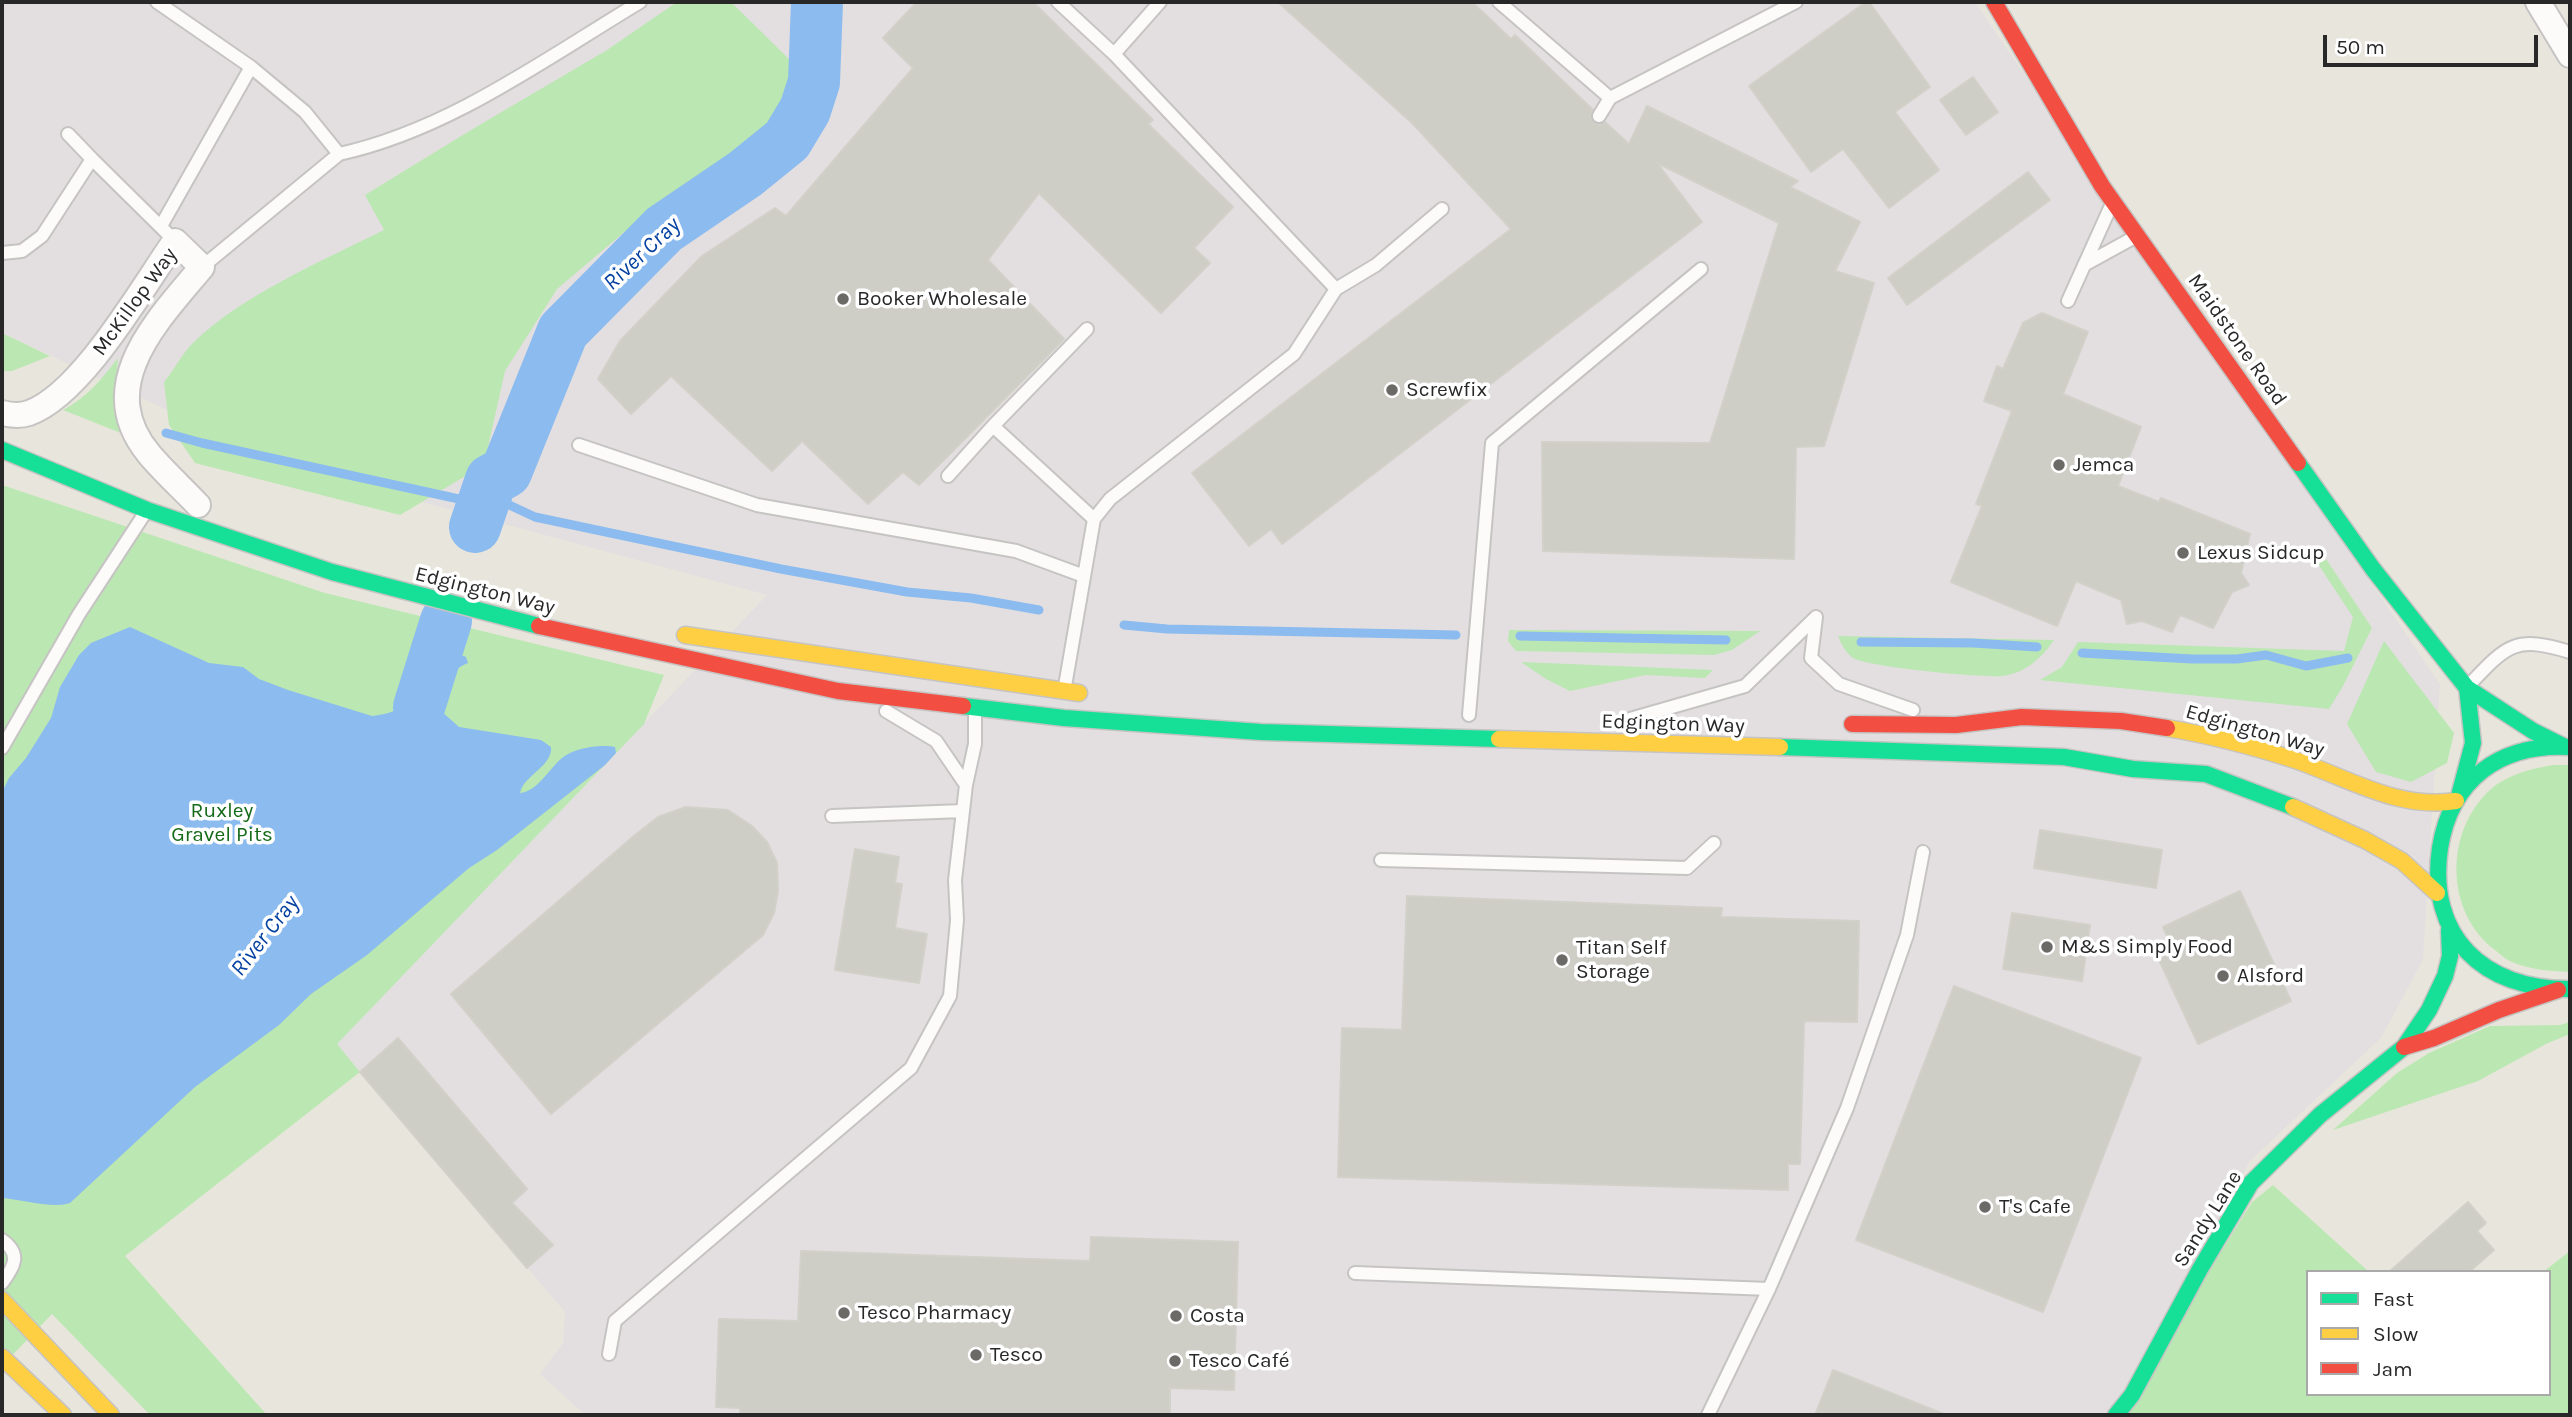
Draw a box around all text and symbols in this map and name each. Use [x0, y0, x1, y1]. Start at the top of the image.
scale bar [2327, 21, 2542, 65]
text: 50 m [2336, 35, 2385, 59]
water label: River Cray [598, 212, 686, 296]
street label: McKillop Way [87, 243, 183, 361]
street label: Maidstone Road [2182, 269, 2292, 411]
place label: Booker Wholesale [857, 286, 1027, 312]
marker: Booker Wholesale [835, 291, 851, 307]
place label: Screwfix [1406, 377, 1487, 403]
marker: Screwfix [1384, 382, 1400, 398]
place label: Jemca [2073, 452, 2134, 478]
marker: Jemca [2051, 457, 2067, 473]
place label: Lexus Sidcup [2197, 540, 2324, 566]
marker: Lexus Sidcup [2175, 545, 2191, 561]
street label: Edgington Way [412, 561, 558, 621]
street label: Edgington Way [2183, 699, 2327, 763]
street label: Edgington Way [1601, 709, 1745, 739]
park label: Ruxley Gravel Pits [171, 798, 273, 848]
water label: River Cray [225, 890, 305, 982]
place label: M&S Simply Food [2061, 934, 2233, 960]
place label: Titan Self Storage [1576, 935, 1666, 985]
marker: M&S Simply Food [2039, 939, 2055, 955]
marker: Titan Self Storage [1554, 952, 1570, 968]
place label: Alsford [2237, 963, 2304, 989]
marker: Alsford [2215, 968, 2231, 984]
street label: Sandy Lane [2168, 1166, 2248, 1272]
place label: T's Cafe [1999, 1194, 2071, 1220]
marker: T's Cafe [1977, 1199, 1993, 1215]
legend [2306, 1270, 2551, 1396]
text: Fast [2373, 1287, 2414, 1311]
place label: Tesco Pharmacy [858, 1300, 1011, 1326]
place label: Costa [1190, 1303, 1245, 1329]
marker: Tesco Pharmacy [836, 1305, 852, 1321]
marker: Costa [1168, 1308, 1184, 1324]
text: Slow [2373, 1322, 2418, 1346]
place label: Tesco [990, 1342, 1043, 1368]
marker: Tesco [968, 1347, 984, 1363]
place label: Tesco Café [1189, 1348, 1289, 1374]
marker: Tesco Café [1167, 1353, 1183, 1369]
text: Jam [2373, 1357, 2413, 1381]

